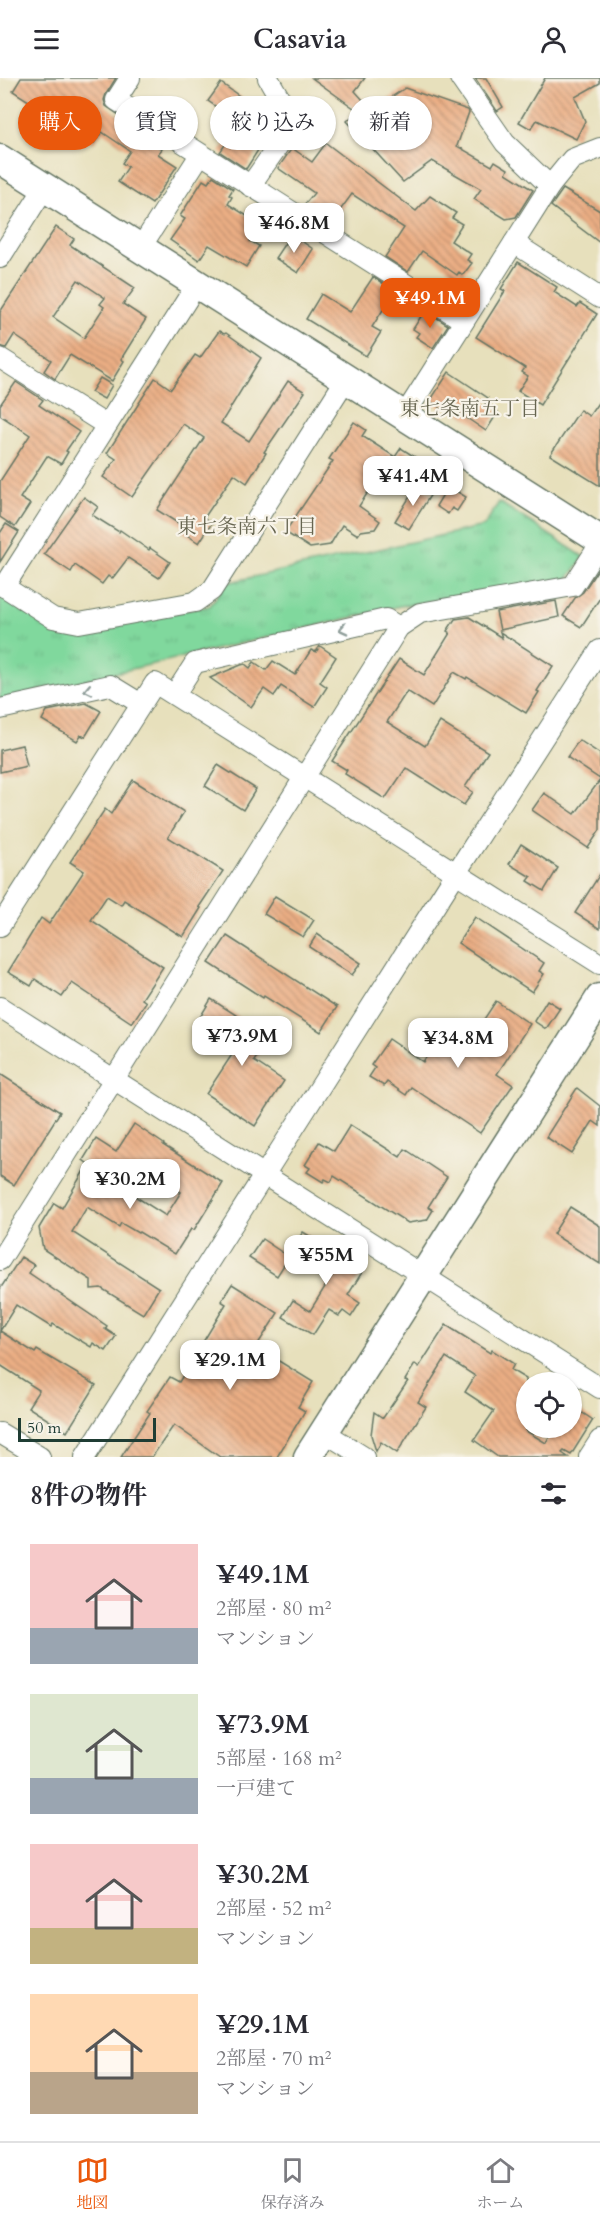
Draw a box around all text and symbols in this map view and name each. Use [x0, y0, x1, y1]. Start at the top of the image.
text: Casavia [253, 21, 347, 58]
icon: menu [30, 23, 63, 56]
icon: person [537, 23, 570, 56]
chip: 購入 [18, 96, 102, 150]
chip: 賃貸 [114, 96, 198, 150]
chip: 絞り込み [210, 96, 336, 150]
chip: 新着 [348, 96, 432, 150]
pin: ¥46.8M [245, 203, 343, 254]
text: ¥46.8M [258, 209, 330, 236]
pin: ¥49.1M [381, 278, 479, 329]
text: ¥49.1M [394, 284, 466, 311]
district label: 東七条南五丁目 [400, 395, 540, 422]
pin: ¥41.4M [364, 456, 462, 507]
text: ¥41.4M [377, 462, 449, 489]
district label: 東七条南六丁目 [177, 513, 317, 540]
one-way arrow [338, 622, 348, 635]
one-way arrow [83, 683, 93, 696]
pin: ¥73.9M [193, 1016, 291, 1067]
pin: ¥34.8M [409, 1018, 507, 1069]
text: ¥73.9M [206, 1022, 278, 1049]
text: ¥34.8M [422, 1024, 494, 1051]
pin: ¥30.2M [81, 1159, 179, 1210]
text: ¥30.2M [94, 1165, 166, 1192]
pin: ¥55M [290, 1235, 362, 1286]
text: ¥55M [298, 1241, 354, 1268]
pin: ¥29.1M [181, 1340, 279, 1391]
text: ¥29.1M [194, 1346, 266, 1373]
map controls [516, 1372, 582, 1438]
button: locate [516, 1372, 582, 1438]
scale bar [18, 1415, 156, 1442]
text: 50 m [27, 1417, 61, 1439]
icon: filters [537, 1477, 570, 1510]
text: 8件の物件 [30, 1478, 147, 1513]
text: ¥49.1M [216, 1557, 309, 1592]
icon: home [78, 1568, 150, 1640]
text: 2部屋 · 80 m² [216, 1595, 332, 1622]
text: マンション [216, 1625, 315, 1652]
text: ¥73.9M [216, 1707, 309, 1742]
icon: home [78, 1718, 150, 1790]
text: 5部屋 · 168 m² [216, 1745, 342, 1772]
text: 一戸建て [216, 1775, 296, 1802]
text: ¥30.2M [216, 1857, 309, 1892]
icon: home [78, 1868, 150, 1940]
text: 2部屋 · 52 m² [216, 1895, 332, 1922]
text: マンション [216, 1925, 315, 1952]
text: ¥29.1M [216, 2007, 309, 2042]
icon: home [78, 2018, 150, 2090]
text: 2部屋 · 70 m² [216, 2045, 332, 2072]
text: マンション [216, 2075, 315, 2102]
tab: 地図 [76, 2154, 109, 2214]
tab: 保存済み [260, 2154, 325, 2214]
tab: ホーム [476, 2154, 524, 2214]

